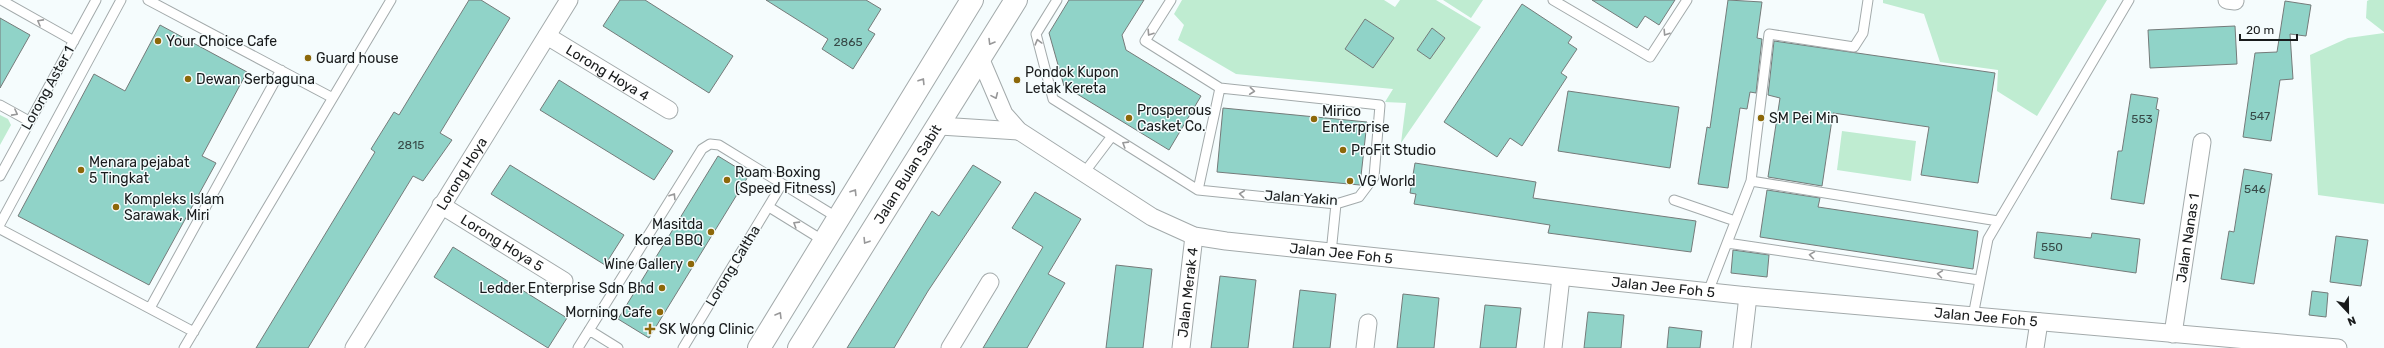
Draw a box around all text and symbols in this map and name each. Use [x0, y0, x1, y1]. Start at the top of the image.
scale bar [2240, 16, 2297, 42]
one-way arrow [37, 20, 44, 27]
text: 20 m [2246, 23, 2274, 37]
one-way arrow [1147, 29, 1155, 36]
one-way arrow [1663, 29, 1670, 36]
place label: Your Choice Cafe [166, 33, 277, 50]
house number: 2865 [833, 35, 863, 49]
marker: Your Choice Cafe [153, 36, 163, 46]
one-way arrow [989, 38, 996, 45]
one-way arrow [1034, 39, 1042, 45]
street label: Lorong Hoya 4 [563, 41, 653, 105]
street label: Lorong Aster 1 [18, 43, 78, 133]
place label: Guard house [316, 50, 399, 67]
marker: Guard house [303, 53, 313, 63]
place label: Pondok Kupon Letak Kereta [1025, 64, 1119, 97]
place label: Dewan Serbaguna [196, 71, 315, 88]
marker: Dewan Serbaguna [183, 74, 193, 84]
marker: Pondok Kupon Letak Kereta [1012, 75, 1022, 85]
one-way arrow [918, 78, 925, 85]
one-way arrow [1249, 87, 1255, 96]
one-way arrow [991, 93, 999, 100]
place label: Prosperous Casket Co. [1137, 102, 1211, 135]
place label: Mirico Enterprise [1322, 103, 1390, 136]
one-way arrow [10, 108, 18, 116]
house number: 547 [2250, 109, 2270, 123]
place label: SM Pei Min [1769, 110, 1839, 127]
house number: 553 [2131, 112, 2153, 126]
marker: Prosperous Casket Co. [1124, 113, 1134, 123]
marker: SM Pei Min [1756, 113, 1766, 123]
marker: Mirico Enterprise [1309, 114, 1319, 124]
street label: Jalan Bulan Sabit [870, 121, 945, 227]
street label: Lorong Hoya [433, 134, 491, 213]
house number: 2815 [398, 138, 424, 152]
one-way arrow [1122, 141, 1129, 149]
place label: ProFit Studio [1351, 142, 1436, 159]
marker: ProFit Studio [1338, 145, 1348, 155]
place label: Menara pejabat 5 Tingkat [89, 154, 190, 187]
place label: Roam Boxing (Speed Fitness) [735, 164, 836, 197]
marker: Menara pejabat 5 Tingkat [76, 165, 86, 175]
place label: VG World [1358, 173, 1416, 190]
marker: Roam Boxing (Speed Fitness) [722, 175, 732, 185]
marker: VG World [1345, 176, 1355, 186]
house number: 546 [2244, 182, 2266, 196]
street label: Jalan Yakin [1264, 187, 1338, 209]
one-way arrow [850, 189, 857, 196]
one-way arrow [1239, 190, 1245, 199]
place label: Kompleks Islam Sarawak, Miri [124, 191, 224, 224]
street label: Jalan Nanas 1 [2172, 192, 2203, 284]
one-way arrow [668, 193, 675, 200]
marker: Kompleks Islam Sarawak, Miri [111, 202, 121, 212]
street label: Lorong Hoya 5 [458, 211, 547, 275]
place label: Masitda Korea BBQ [635, 216, 703, 249]
one-way arrow [793, 221, 800, 229]
street label: Lorong Caltha [702, 222, 764, 310]
marker: Masitda Korea BBQ [706, 227, 716, 237]
one-way arrow [864, 237, 871, 244]
street label: Jalan Jee Foh 5 [1289, 239, 1394, 267]
house number: 550 [2041, 240, 2063, 254]
street label: Jalan Merak 4 [1174, 246, 1201, 338]
one-way arrow [1809, 251, 1815, 260]
place label: Wine Gallery [604, 256, 683, 273]
marker: Wine Gallery [686, 259, 696, 269]
one-way arrow [1937, 270, 1943, 279]
street label: Jalan Jee Foh 5 [1611, 273, 1716, 301]
place label: Ledder Enterprise Sdn Bhd [479, 280, 654, 297]
marker: Ledder Enterprise Sdn Bhd [657, 283, 667, 293]
north arrow [2328, 292, 2368, 332]
place label: Morning Cafe [565, 304, 652, 321]
street label: Jalan Jee Foh 5 [1933, 304, 2039, 330]
marker: Morning Cafe [655, 307, 665, 317]
one-way arrow [774, 312, 782, 319]
text: N [2345, 313, 2358, 328]
place label: SK Wong Clinic [659, 321, 754, 338]
marker: SK Wong Clinic [644, 323, 656, 335]

